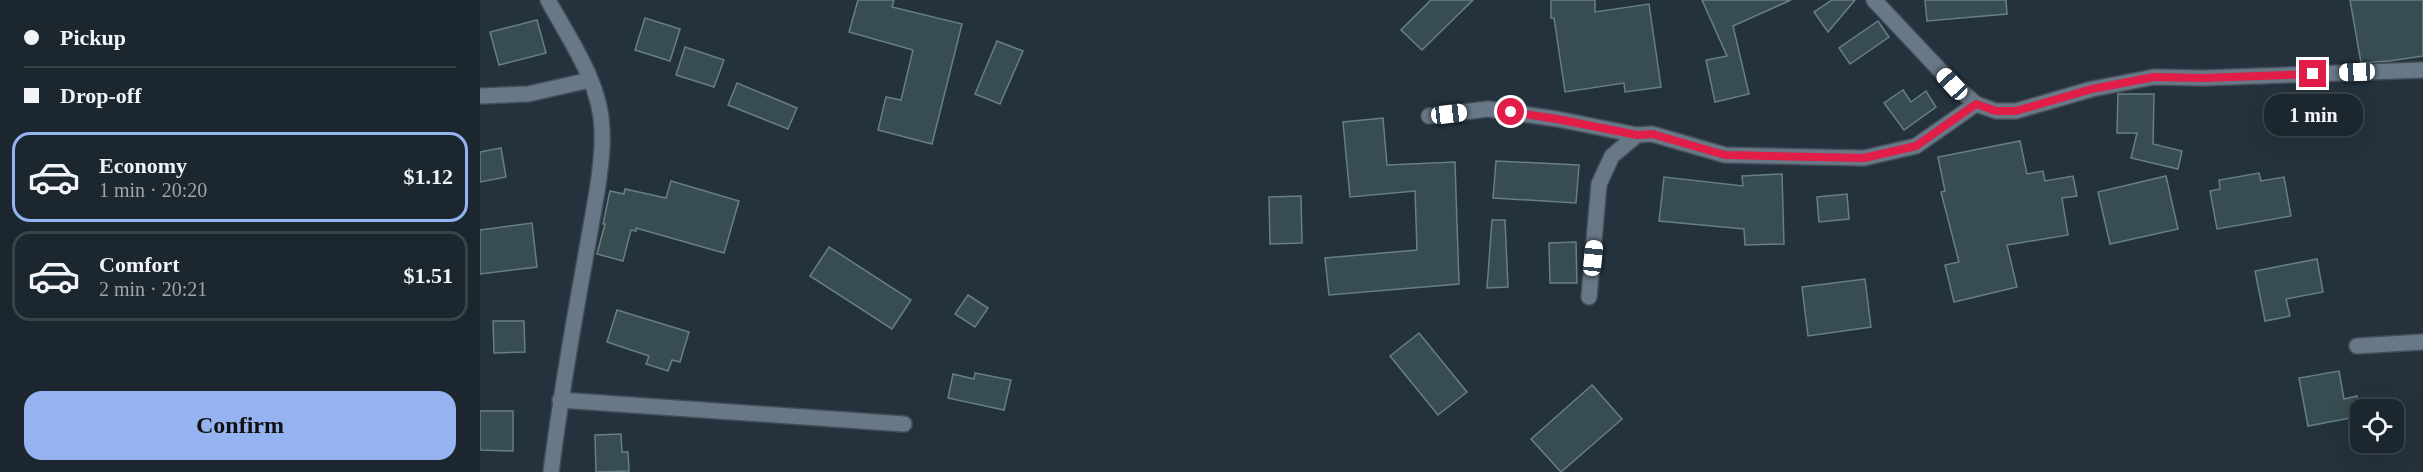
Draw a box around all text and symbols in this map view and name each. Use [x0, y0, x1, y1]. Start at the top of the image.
text: Pickup [60, 25, 126, 50]
route end [2299, 60, 2326, 87]
car [2339, 62, 2375, 82]
car [1933, 65, 1971, 103]
text: Drop-off [60, 83, 141, 108]
callout: 1 min [2264, 95, 2362, 137]
route start [1497, 98, 1524, 125]
car [1430, 103, 1468, 125]
text: 1 min [2289, 104, 2338, 126]
icon: car [27, 150, 81, 204]
text: Economy [99, 153, 187, 178]
text: $1.12 [404, 164, 453, 189]
text: 1 min · 20:20 [99, 179, 207, 201]
car [1582, 239, 1604, 277]
icon: car [27, 249, 81, 303]
text: Comfort [99, 252, 180, 277]
text: $1.51 [404, 263, 453, 288]
text: 2 min · 20:21 [99, 278, 207, 300]
button: Confirm [24, 391, 456, 460]
map controls [2350, 399, 2404, 453]
button: locate [2350, 399, 2404, 453]

